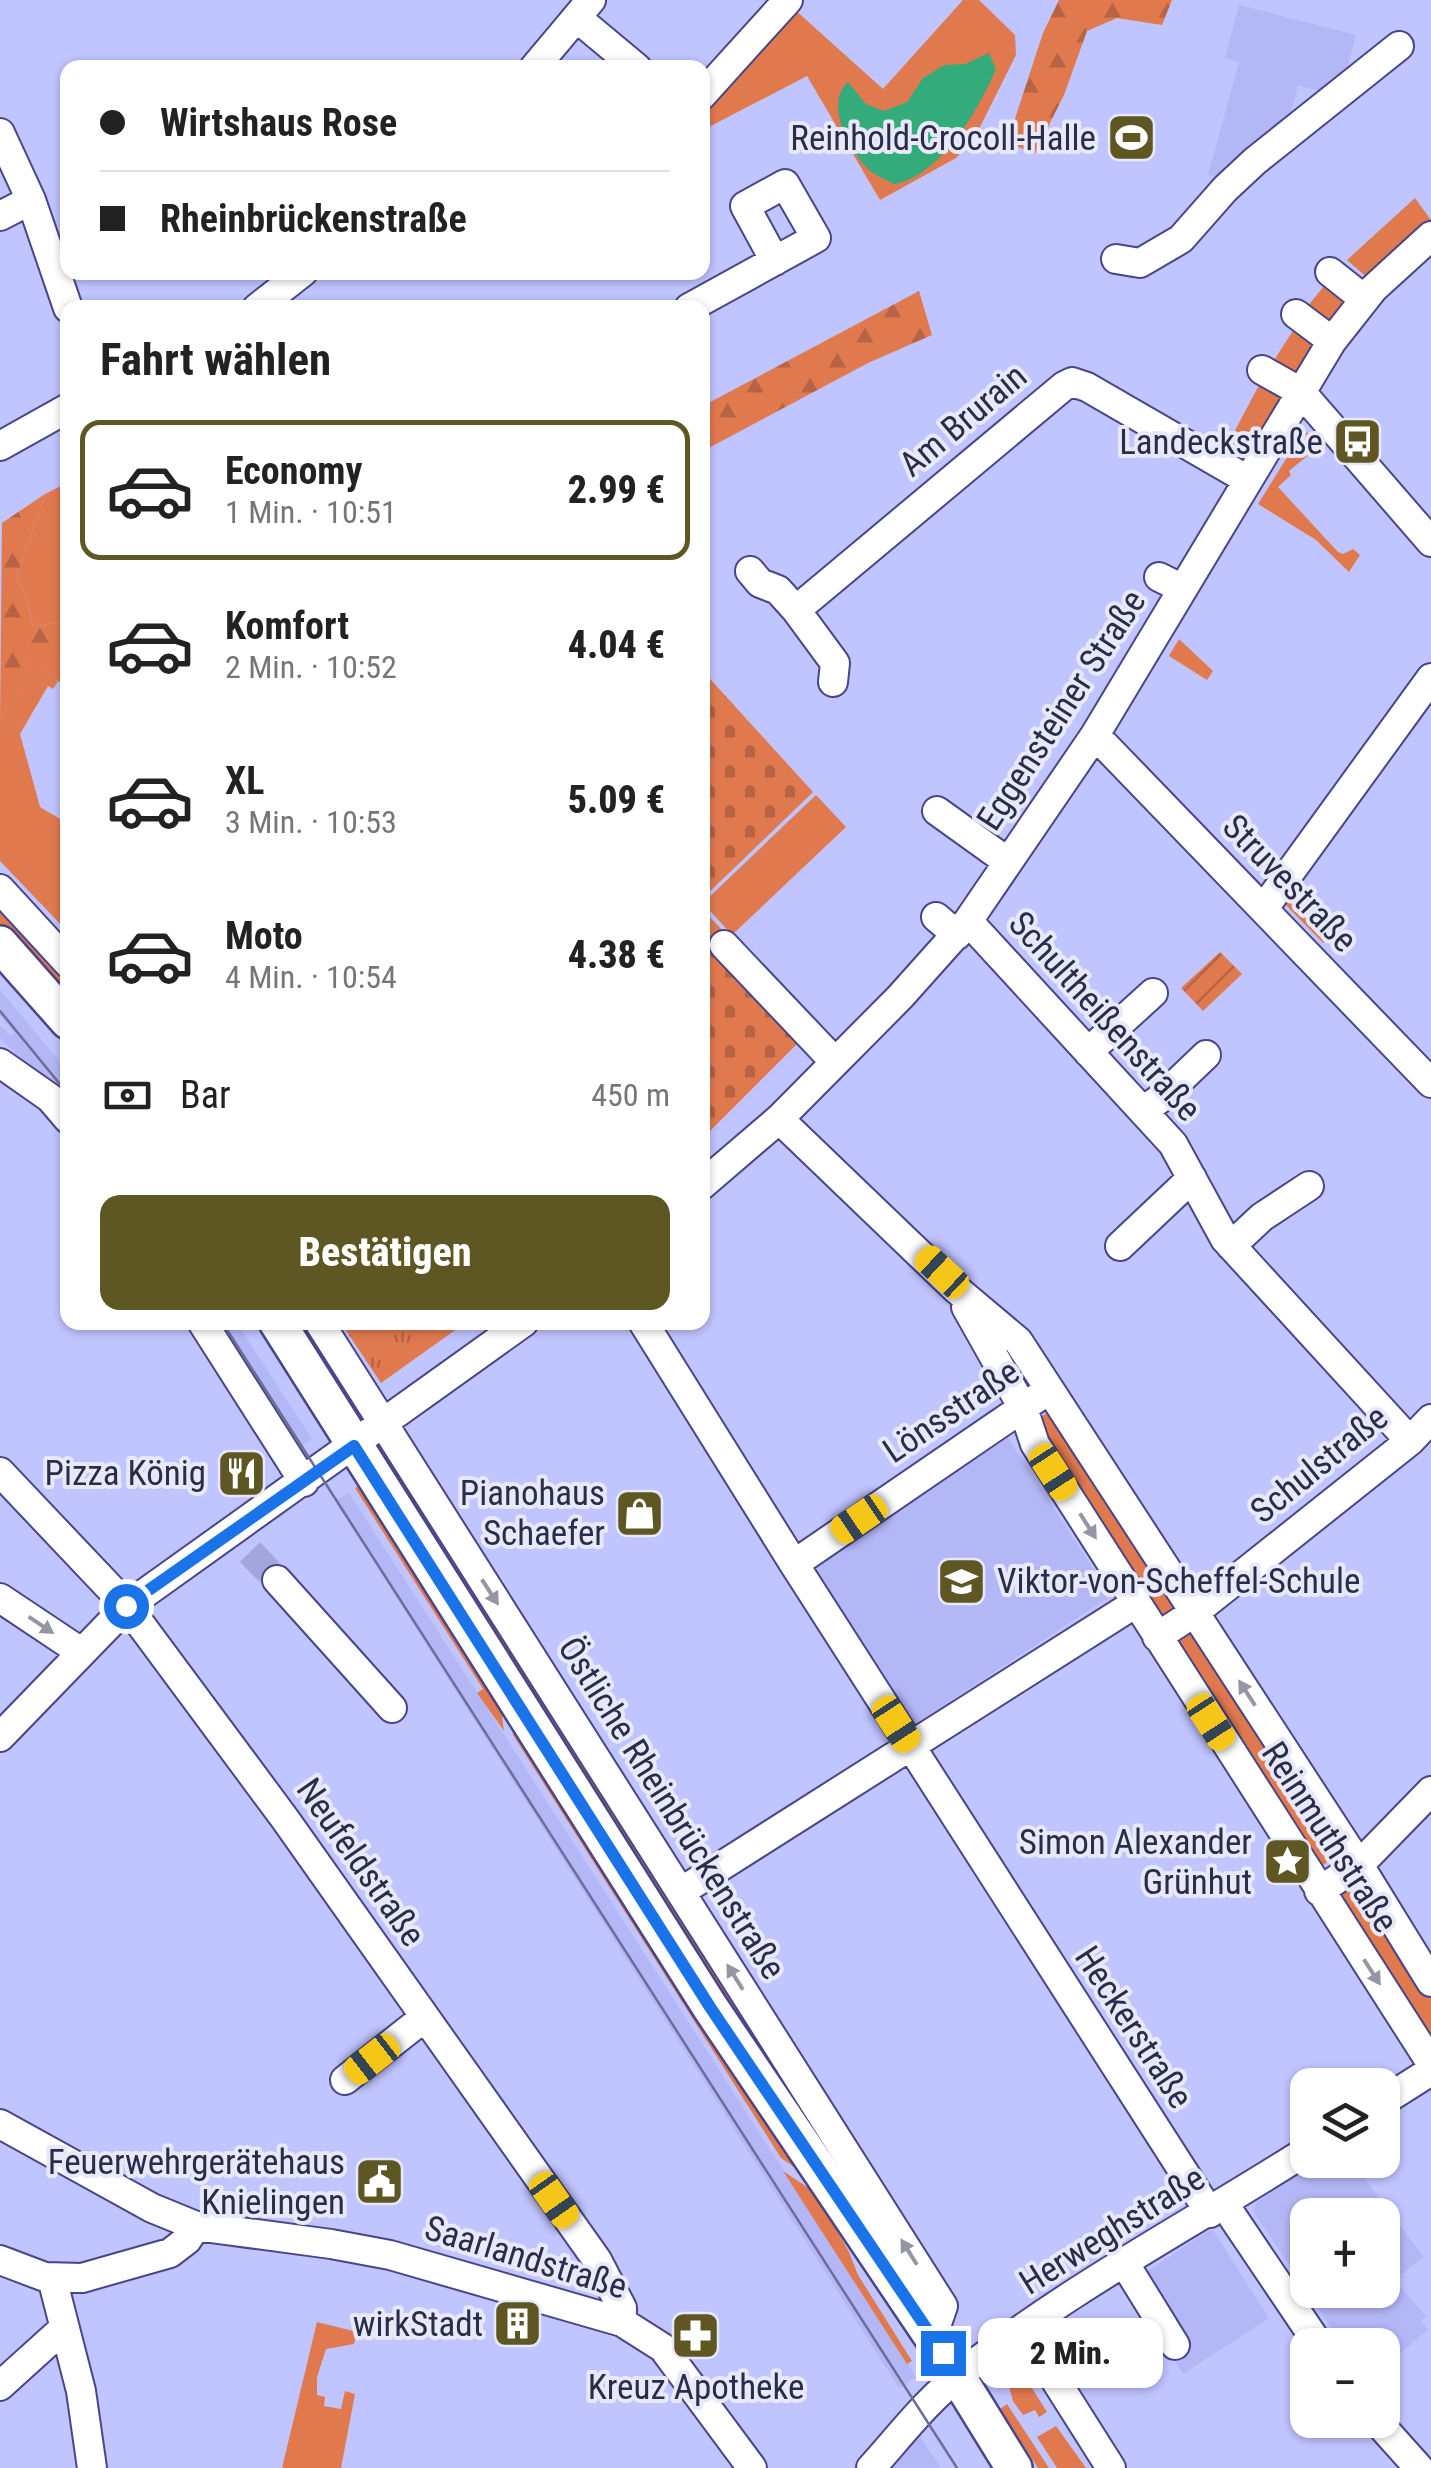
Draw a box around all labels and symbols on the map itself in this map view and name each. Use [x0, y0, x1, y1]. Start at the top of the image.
sports icon: Reinhold-Crocoll-Halle [1105, 112, 1157, 164]
place label: Reinhold-Crocoll-Halle [790, 118, 1096, 159]
street label: Am Brurain [892, 356, 1035, 485]
bus stop icon: Landeckstraße [1332, 416, 1384, 468]
place label: Landeckstraße [1119, 422, 1323, 463]
street label: Eggensteiner Straße [969, 583, 1154, 838]
street label: Struvestraße [1214, 806, 1365, 961]
street label: Schultheißenstraße [1000, 903, 1209, 1129]
car [910, 1241, 974, 1303]
street label: Lönsstraße [876, 1351, 1027, 1472]
street label: Schulstraße [1243, 1397, 1396, 1532]
car [1024, 1439, 1082, 1505]
restaurant icon: Pizza König [215, 1447, 267, 1499]
place label: Pizza König [45, 1453, 206, 1494]
place label: Pianohaus Schaefer [460, 1473, 605, 1554]
shop icon: Pianohaus Schaefer [614, 1487, 666, 1539]
car [826, 1490, 892, 1548]
one-way arrow [1078, 1512, 1096, 1539]
school or university icon: Viktor-von-Scheffel-Schule [936, 1555, 988, 1607]
place label: Viktor-von-Scheffel-Schule [997, 1561, 1360, 1602]
one-way arrow [480, 1578, 499, 1605]
route start [104, 1584, 149, 1629]
one-way arrow [27, 1615, 54, 1634]
street label: Östliche Rheinbrückenstraße [549, 1630, 794, 1987]
one-way arrow [1239, 1679, 1257, 1706]
car [1182, 1689, 1240, 1755]
car [867, 1691, 925, 1757]
street label: Reinmuthstraße [1253, 1735, 1406, 1940]
street label: Neufeldstraße [288, 1771, 433, 1954]
place label: Simon Alexander Grünhut [1019, 1822, 1252, 1903]
place icon: Simon Alexander Grünhut [1261, 1836, 1313, 1888]
street label: Heckerstraße [1066, 1939, 1201, 2116]
one-way arrow [1363, 1959, 1381, 1986]
one-way arrow [727, 1963, 745, 1990]
car [339, 2029, 405, 2089]
place label: Feuerwehrgerätehaus Knielingen [48, 2142, 345, 2223]
public building icon: Feuerwehrgerätehaus Knielingen [354, 2156, 406, 2208]
street label: Herweghstraße [1012, 2157, 1212, 2303]
car [525, 2167, 583, 2233]
street label: Saarlandstraße [420, 2207, 632, 2308]
one-way arrow [900, 2238, 918, 2265]
building icon: wirkStadt [492, 2298, 544, 2350]
place label: wirkStadt [353, 2304, 483, 2345]
pharmacy icon: Kreuz Apotheke [670, 2309, 722, 2361]
callout: 2 Min. [978, 2318, 1163, 2388]
route end [921, 2331, 966, 2376]
place label: Kreuz Apotheke [588, 2367, 804, 2408]

